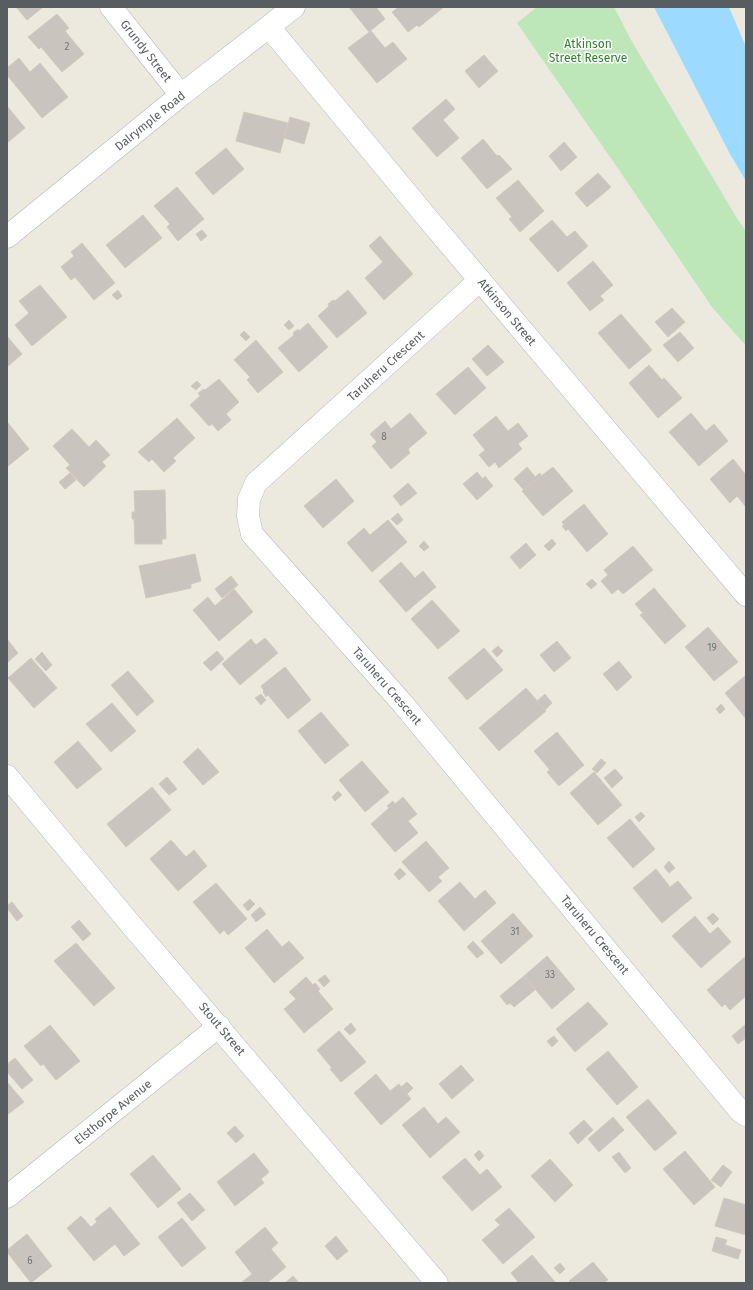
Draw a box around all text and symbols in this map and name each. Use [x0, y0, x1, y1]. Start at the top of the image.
street label: Grundy Street [117, 17, 175, 85]
park label: Atkinson Street Reserve [549, 37, 627, 65]
house number: 2 [65, 41, 70, 53]
street label: Dalrymple Road [112, 88, 188, 154]
street label: Atkinson Street [475, 276, 540, 349]
street label: Taruheru Crescent [345, 327, 428, 404]
house number: 8 [381, 431, 387, 443]
house number: 19 [707, 642, 717, 654]
street label: Taruheru Crescent [349, 644, 425, 728]
street label: Taruheru Crescent [558, 893, 632, 978]
house number: 31 [510, 926, 520, 938]
house number: 33 [545, 969, 555, 981]
street label: Stout Street [196, 1000, 249, 1059]
street label: Elsthorpe Avenue [72, 1077, 154, 1147]
house number: 6 [27, 1255, 33, 1267]

